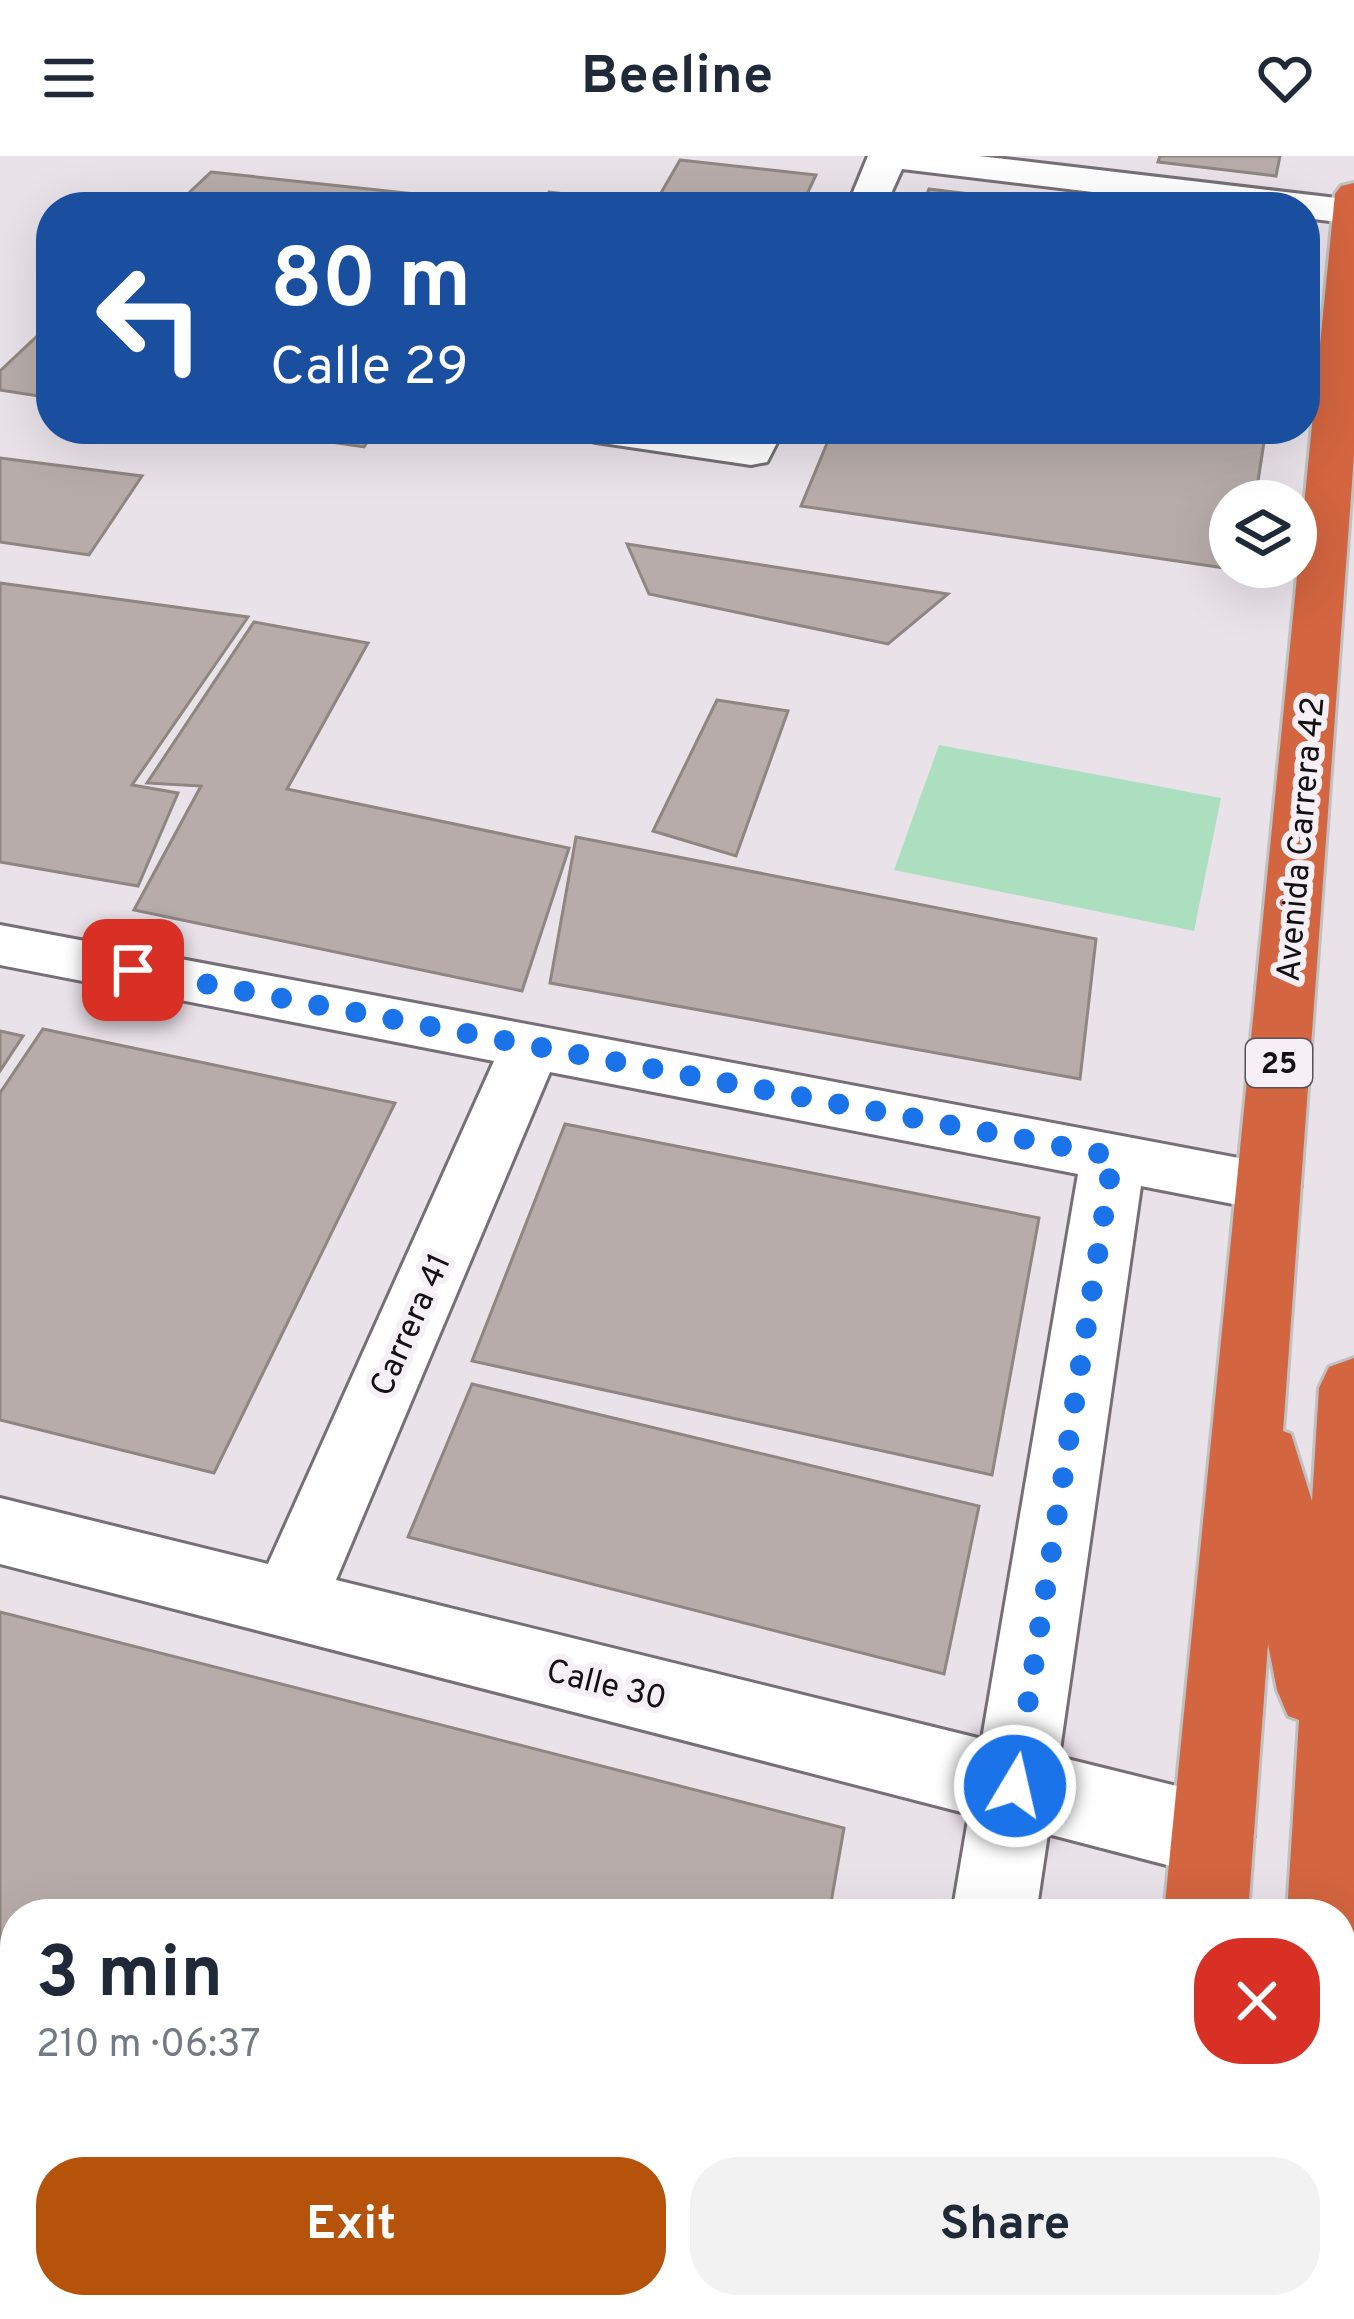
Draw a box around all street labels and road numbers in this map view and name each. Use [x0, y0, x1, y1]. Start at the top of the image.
street label: Avenida Carrera 42 [1270, 695, 1336, 984]
road number: 25 [1246, 1039, 1312, 1087]
street label: Carrera 41 [363, 1248, 463, 1404]
street label: Calle 30 [542, 1652, 670, 1722]

